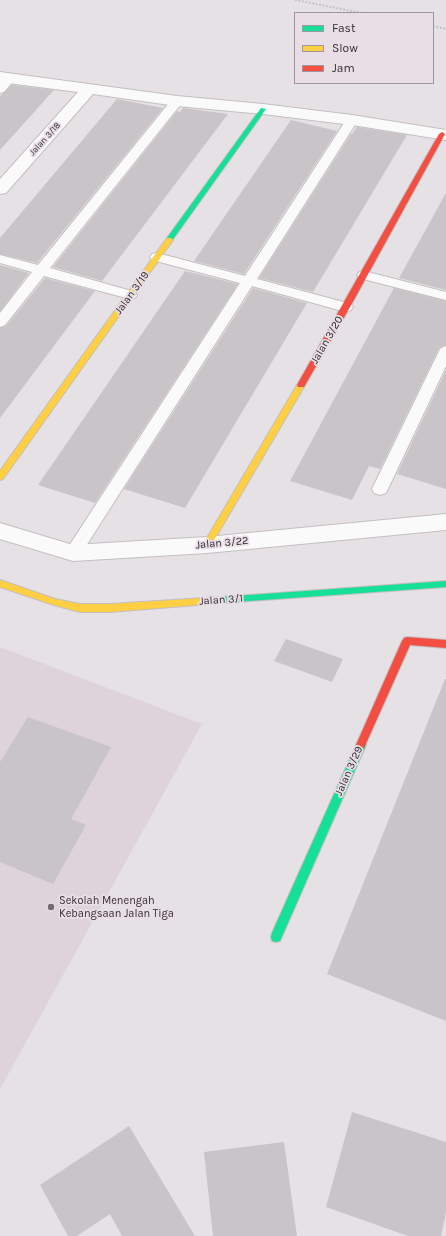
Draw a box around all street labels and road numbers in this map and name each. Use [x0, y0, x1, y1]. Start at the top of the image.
street label: Jalan 3/18 [27, 120, 63, 158]
street label: Jalan 3/19 [112, 269, 152, 317]
street label: Jalan 3/20 [308, 314, 346, 366]
street label: Jalan 3/22 [195, 534, 249, 552]
street label: Jalan 3/1 [199, 592, 243, 608]
street label: Jalan 3/29 [332, 744, 366, 798]

